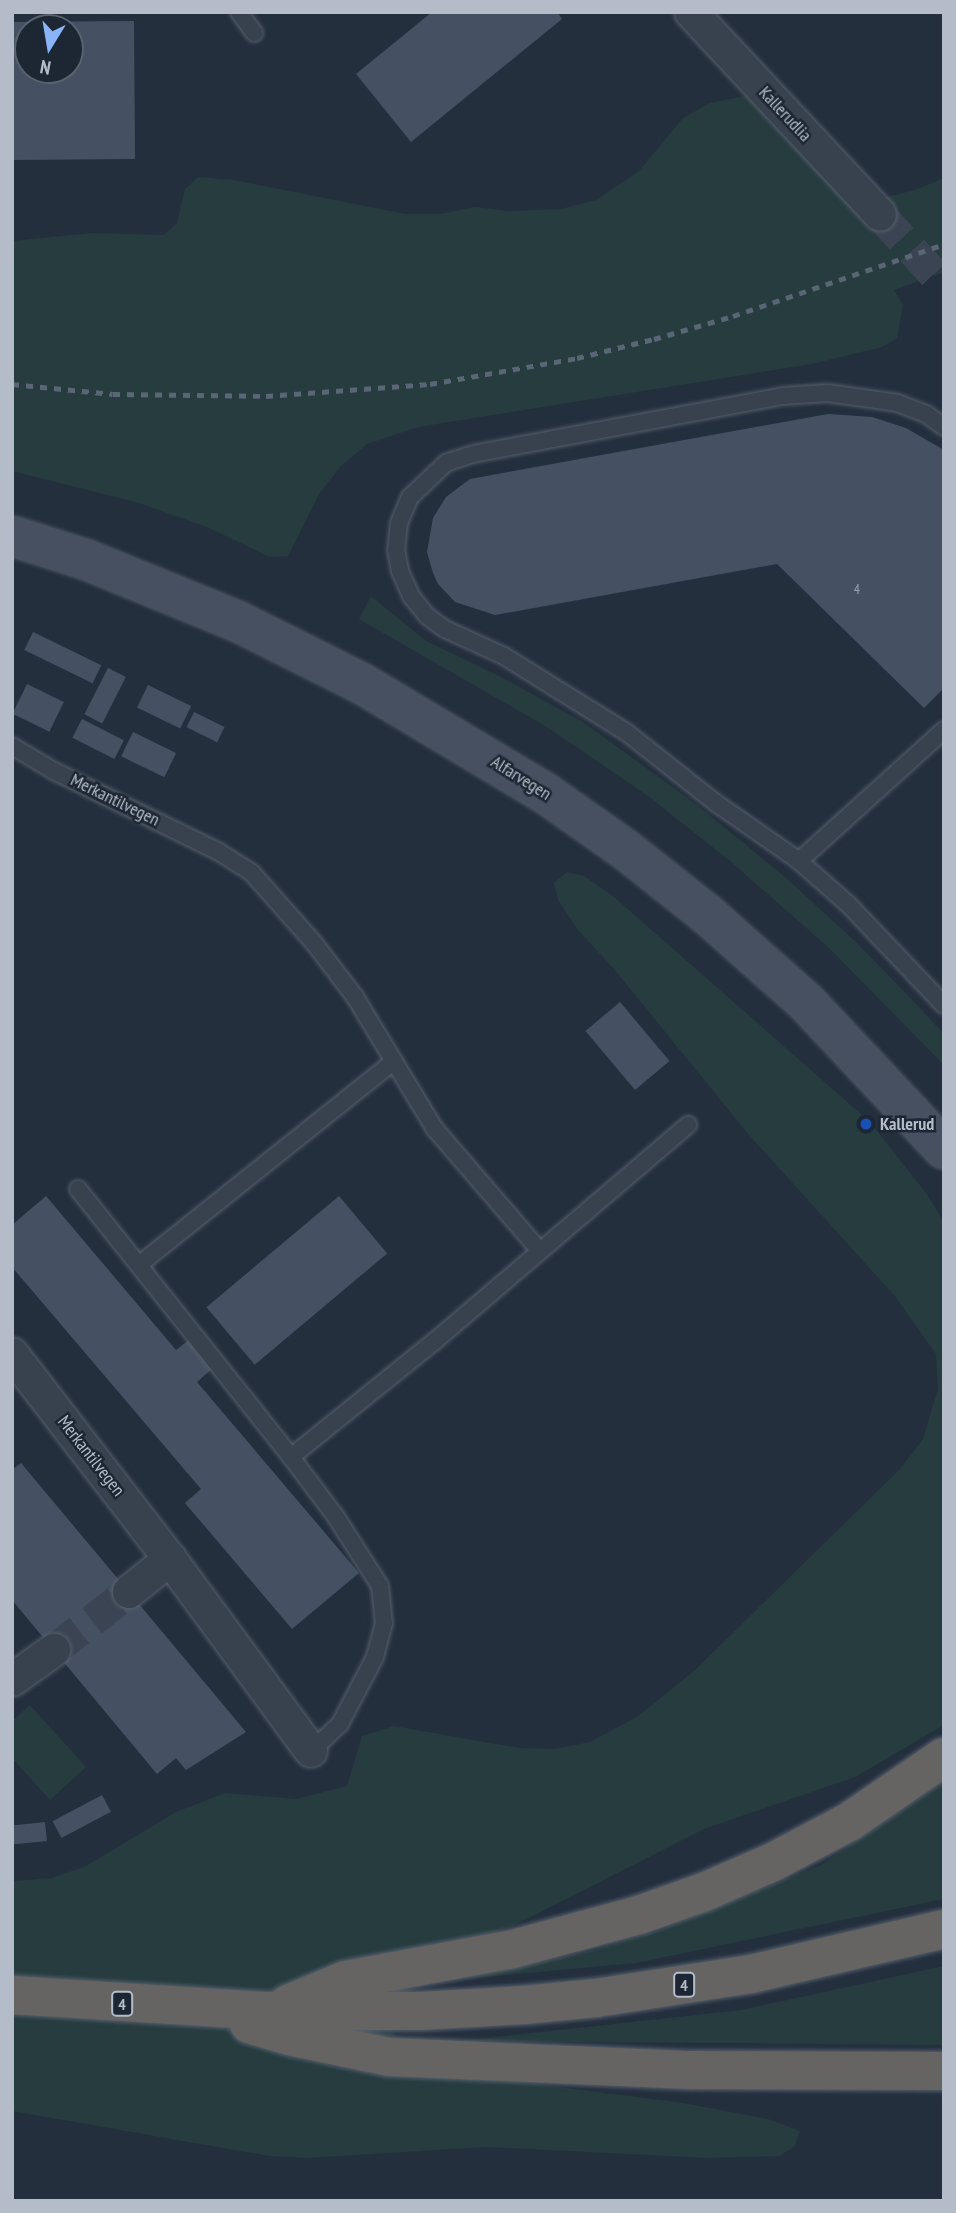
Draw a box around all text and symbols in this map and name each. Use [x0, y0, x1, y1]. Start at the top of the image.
north arrow [14, 14, 84, 84]
text: N [38, 55, 53, 80]
street label: Kallerudlia [754, 82, 816, 146]
house number: 4 [854, 581, 860, 597]
street label: Alfarvegen [487, 751, 555, 805]
street label: Merkantilvegen [67, 769, 163, 831]
place label: Kallerud [880, 1113, 934, 1135]
marker: Kallerud [858, 1116, 874, 1132]
street label: Merkantilvegen [53, 1411, 129, 1501]
road number: 4 [672, 1972, 696, 1997]
road number: 4 [110, 1992, 134, 2016]

